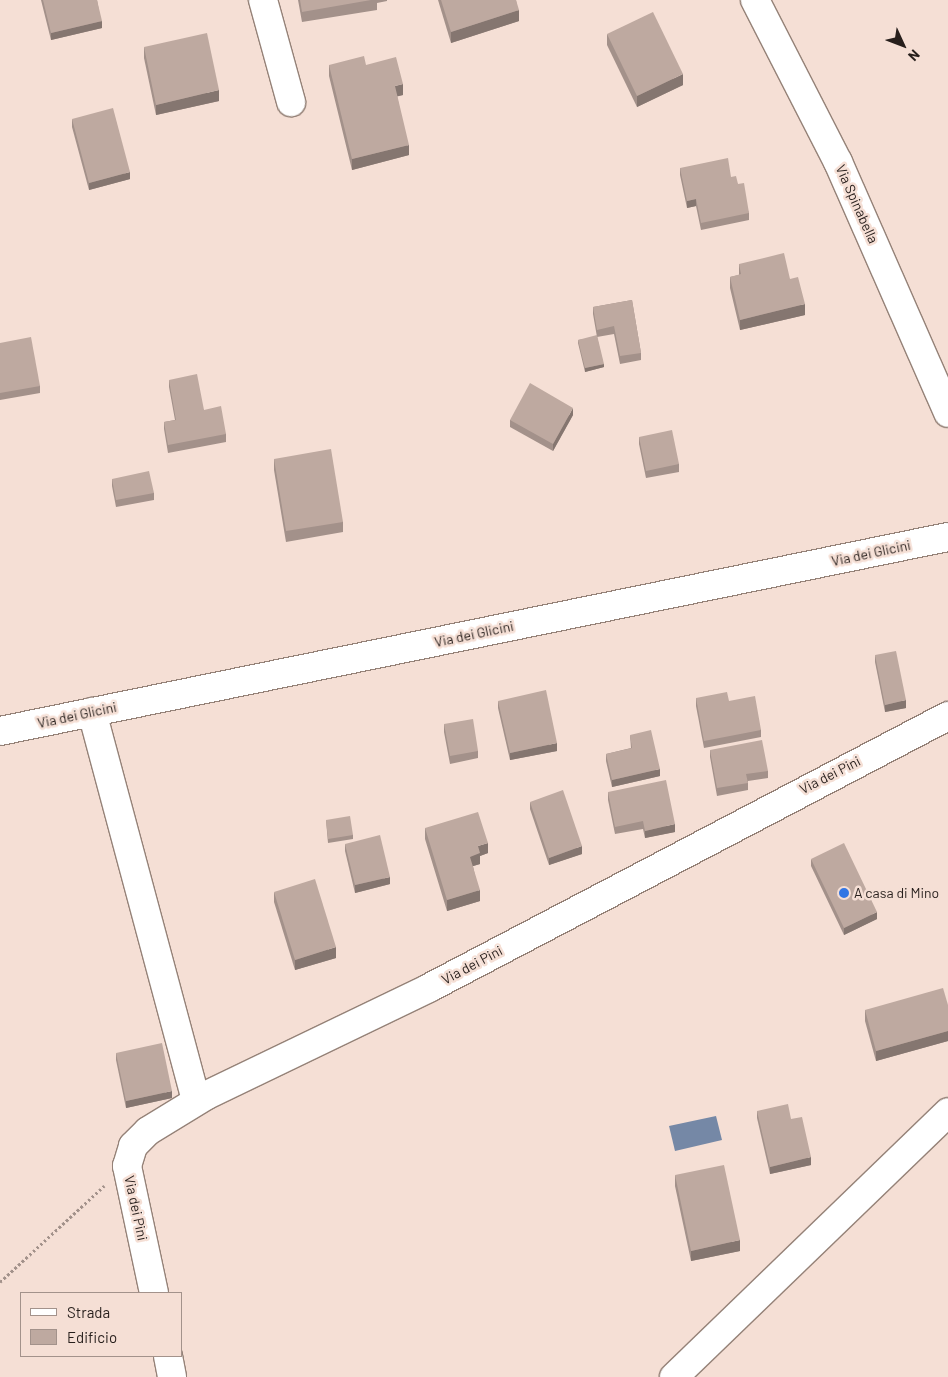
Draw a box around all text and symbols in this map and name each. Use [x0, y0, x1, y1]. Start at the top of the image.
north arrow [878, 20, 928, 70]
text: N [905, 46, 924, 65]
street label: Via Spinabella [832, 162, 882, 246]
street label: Via dei Glicini [830, 536, 912, 570]
street label: Via dei Glicini [433, 617, 515, 651]
street label: Via dei Glicini [36, 698, 118, 732]
street label: Via dei Pini [797, 752, 863, 798]
place label: A casa di Mino [854, 885, 939, 901]
marker: A casa di Mino [838, 887, 850, 899]
street label: Via dei Pini [439, 942, 505, 988]
street label: Via dei Pini [121, 1174, 151, 1242]
legend [20, 1292, 182, 1357]
text: Strada [67, 1303, 110, 1321]
text: Edificio [67, 1328, 117, 1346]

